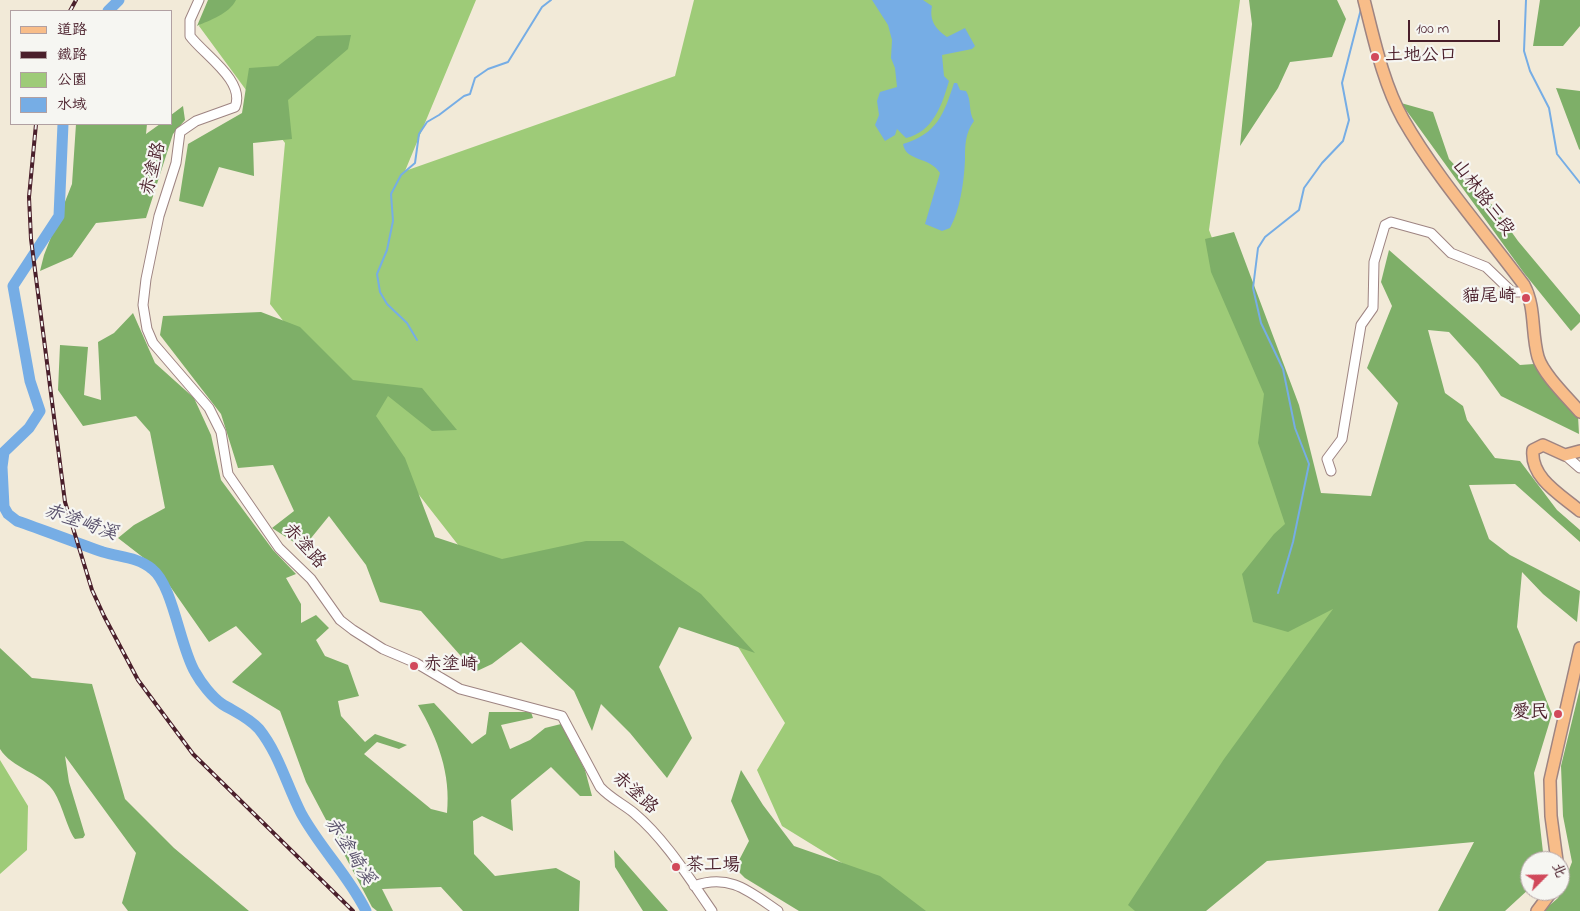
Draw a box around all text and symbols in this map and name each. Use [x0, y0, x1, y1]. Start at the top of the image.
legend [10, 10, 172, 125]
scale bar [1410, 10, 1502, 42]
text: 100 m [1416, 18, 1449, 40]
text: 道路 [57, 19, 87, 41]
text: 鐵路 [57, 44, 87, 66]
place label: 土地公口 [1385, 46, 1457, 68]
marker: 土地公口 [1369, 51, 1381, 63]
text: 公園 [57, 69, 87, 91]
text: 水域 [57, 94, 87, 116]
street label: 赤塗路 [138, 140, 172, 198]
street label: 山林路三段 [1446, 157, 1518, 241]
place label: 貓尾崎 [1462, 287, 1516, 309]
marker: 貓尾崎 [1520, 292, 1532, 304]
water label: 赤塗崎溪 [40, 501, 120, 547]
street label: 赤塗路 [277, 520, 329, 574]
place label: 赤塗崎 [424, 655, 478, 677]
marker: 赤塗崎 [408, 660, 420, 672]
place label: 愛民 [1512, 703, 1548, 725]
marker: 愛民 [1552, 708, 1564, 720]
street label: 赤塗路 [607, 768, 661, 820]
water label: 赤塗崎溪 [318, 814, 378, 890]
north arrow [1520, 851, 1570, 901]
place label: 茶工場 [686, 856, 740, 878]
text: 北 [1546, 860, 1571, 881]
marker: 茶工場 [670, 861, 682, 873]

